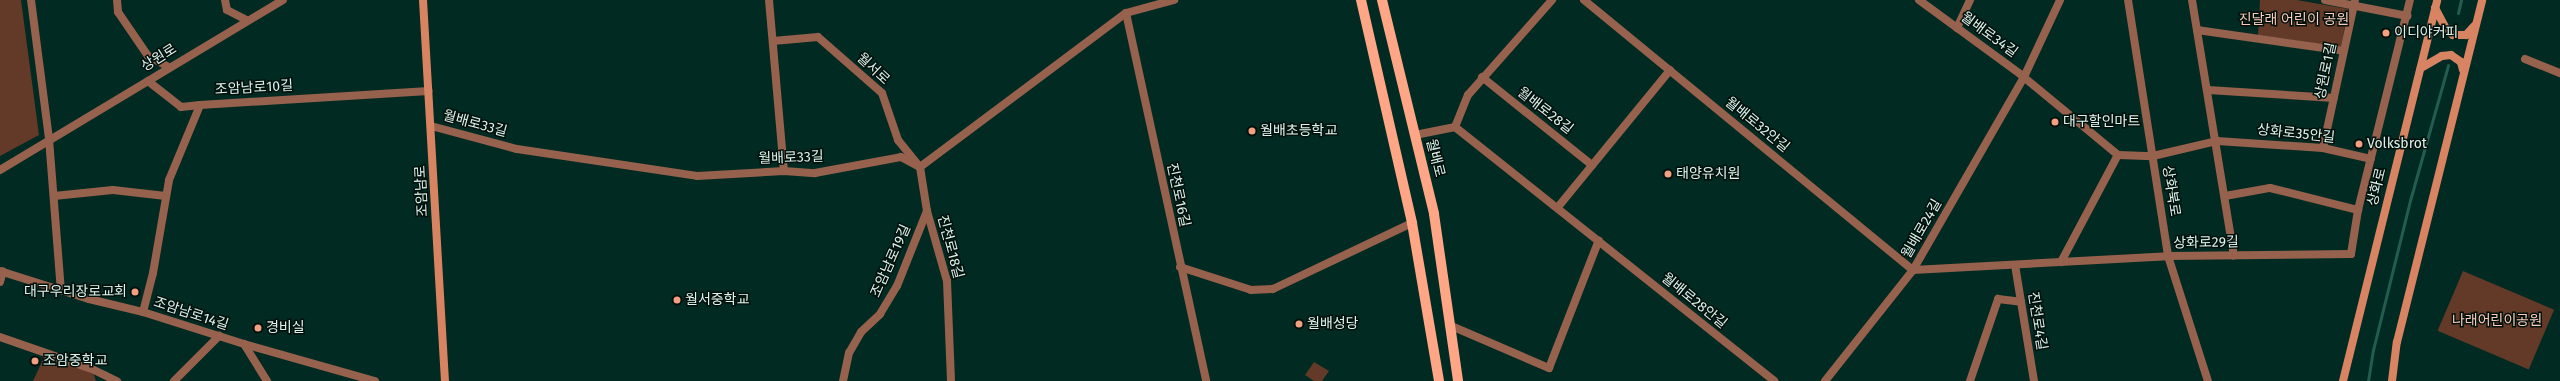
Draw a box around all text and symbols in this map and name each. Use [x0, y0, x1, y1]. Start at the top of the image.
street label: 월배로34길 [1957, 9, 2021, 61]
park label: 진달래 어린이 공원 [2239, 12, 2349, 28]
place label: 이디야커피 [2394, 25, 2458, 41]
marker: 이디야커피 [2381, 28, 2391, 38]
street label: 상원로 [138, 41, 180, 75]
street label: 상원로1길 [2312, 41, 2340, 101]
street label: 월서로 [853, 50, 893, 88]
street label: 조암남로10길 [214, 78, 294, 98]
street label: 월배로28길 [1514, 84, 1576, 138]
street label: 월배로32안길 [1721, 94, 1793, 156]
street label: 월배로33길 [441, 107, 509, 141]
place label: 대구할인마트 [2063, 114, 2140, 130]
marker: 대구할인마트 [2050, 117, 2060, 127]
street label: 상화로35안길 [2256, 122, 2336, 146]
place label: 월배초등학교 [1260, 123, 1337, 139]
marker: 월배초등학교 [1247, 126, 1257, 136]
place label: Volksbrot [2367, 136, 2427, 152]
street label: 월배로 [1422, 137, 1448, 179]
marker: Volksbrot [2354, 139, 2364, 149]
street label: 월배로33길 [758, 148, 824, 168]
street label: 진천로16길 [1163, 161, 1193, 229]
street label: 상화북로 [2159, 164, 2183, 218]
street label: 조암남로 [412, 165, 432, 217]
place label: 태양유치원 [1676, 166, 1740, 182]
street label: 상화로 [2364, 166, 2390, 208]
marker: 태양유치원 [1663, 169, 1673, 179]
street label: 월배로24길 [1898, 196, 1946, 262]
street label: 진천로18길 [933, 213, 967, 281]
street label: 조암남로19길 [868, 222, 914, 300]
street label: 상화로29길 [2173, 234, 2239, 252]
street label: 월배로28안길 [1658, 270, 1730, 332]
place label: 대구우리장로교회 [24, 284, 127, 300]
marker: 대구우리장로교회 [130, 287, 140, 297]
street label: 진천로4길 [2024, 291, 2050, 351]
place label: 월서중학교 [685, 292, 749, 308]
street label: 조암남로14길 [151, 294, 231, 334]
marker: 월서중학교 [672, 295, 682, 305]
park label: 나래어린이공원 [2452, 313, 2542, 329]
place label: 월배성당 [1307, 316, 1359, 332]
marker: 월배성당 [1294, 319, 1304, 329]
place label: 경비실 [266, 320, 305, 336]
marker: 경비실 [253, 323, 263, 333]
place label: 조암중학교 [43, 353, 107, 369]
marker: 조암중학교 [30, 356, 40, 366]

